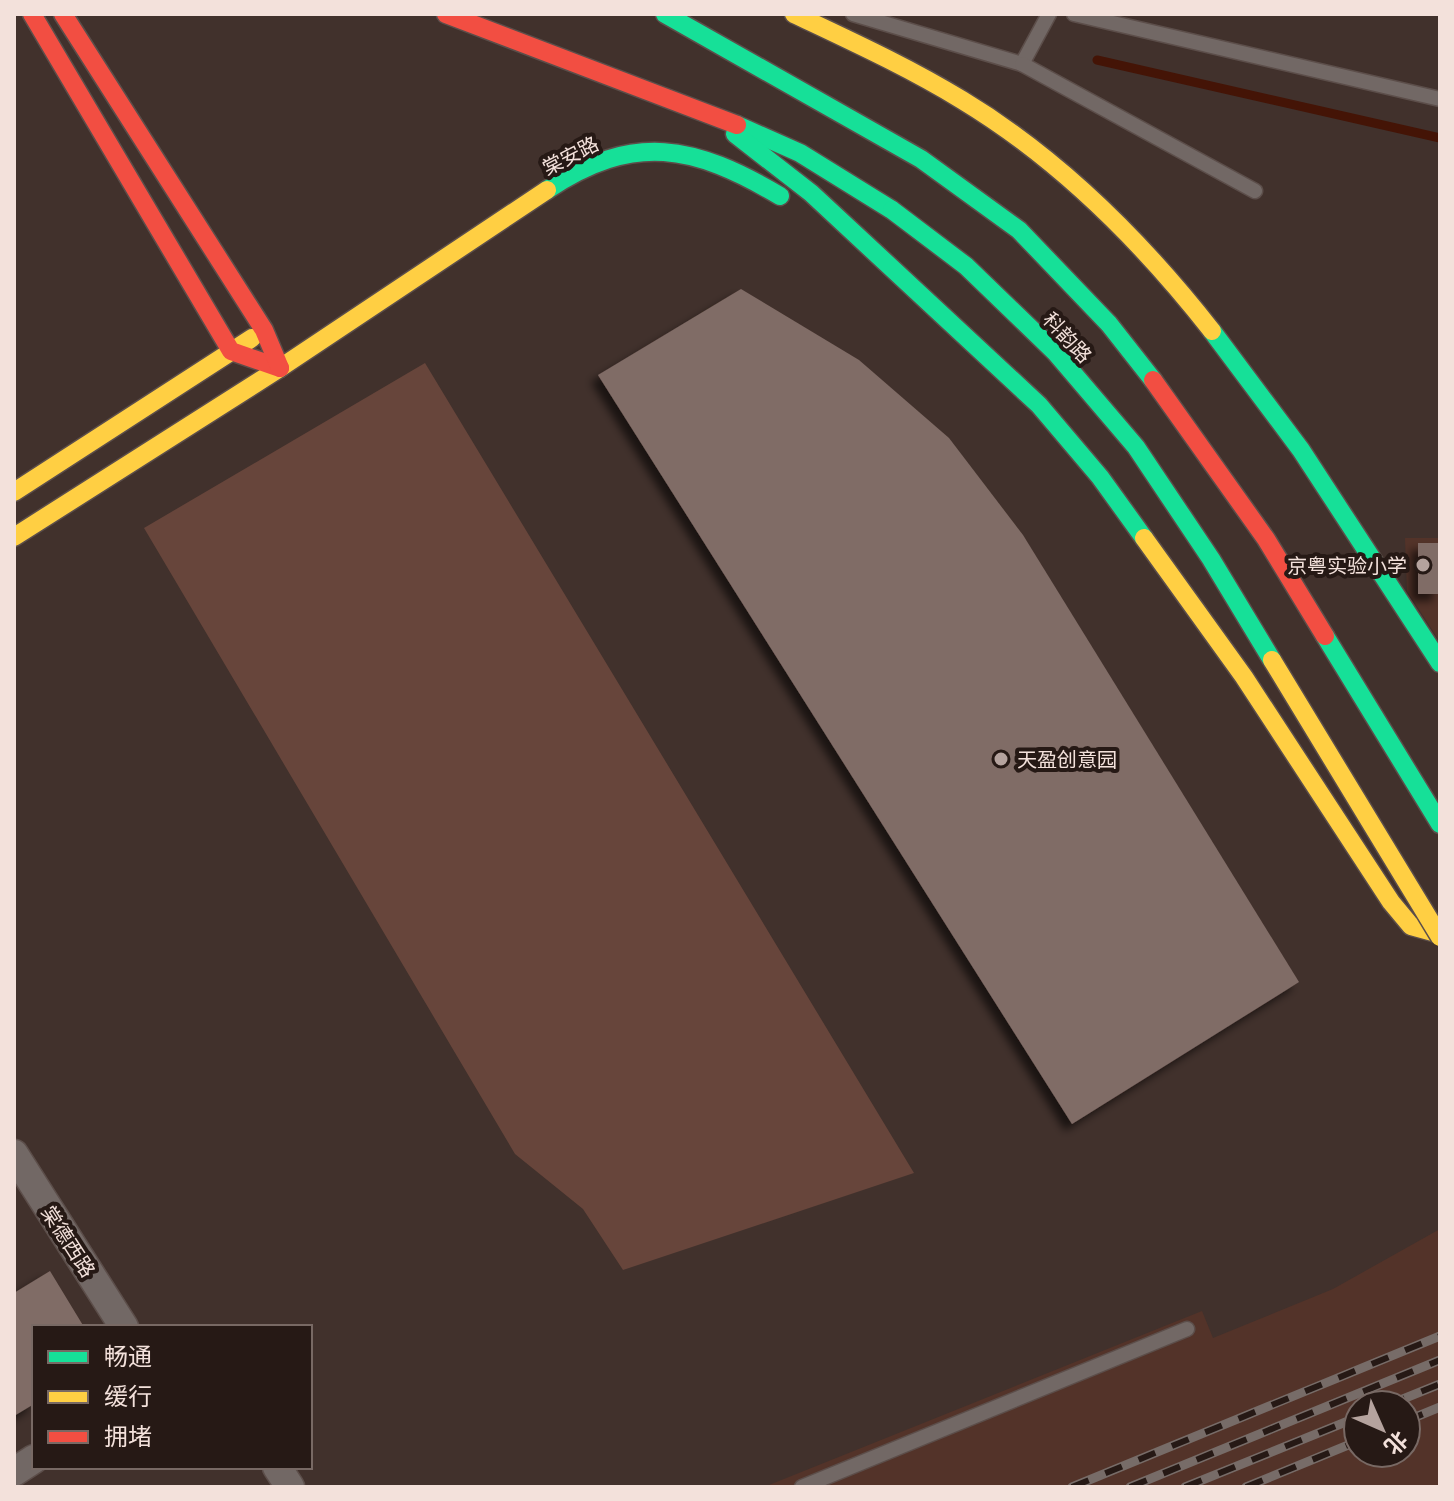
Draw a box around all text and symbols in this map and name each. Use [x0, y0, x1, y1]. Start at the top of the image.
street label: 棠安路 [538, 131, 602, 179]
street label: 科韵路 [1039, 307, 1097, 367]
place label: 京粤实验小学 [1287, 553, 1407, 577]
marker: 京粤实验小学 [1414, 556, 1432, 574]
place label: 天盈创意园 [1017, 747, 1117, 771]
marker: 天盈创意园 [992, 750, 1010, 768]
street label: 棠德西路 [37, 1201, 101, 1281]
legend [32, 1325, 312, 1469]
text: 畅通 [104, 1341, 152, 1370]
text: 缓行 [104, 1381, 152, 1410]
north arrow [1342, 1389, 1422, 1469]
text: 拥堵 [104, 1421, 152, 1450]
text: 北 [1379, 1426, 1414, 1461]

